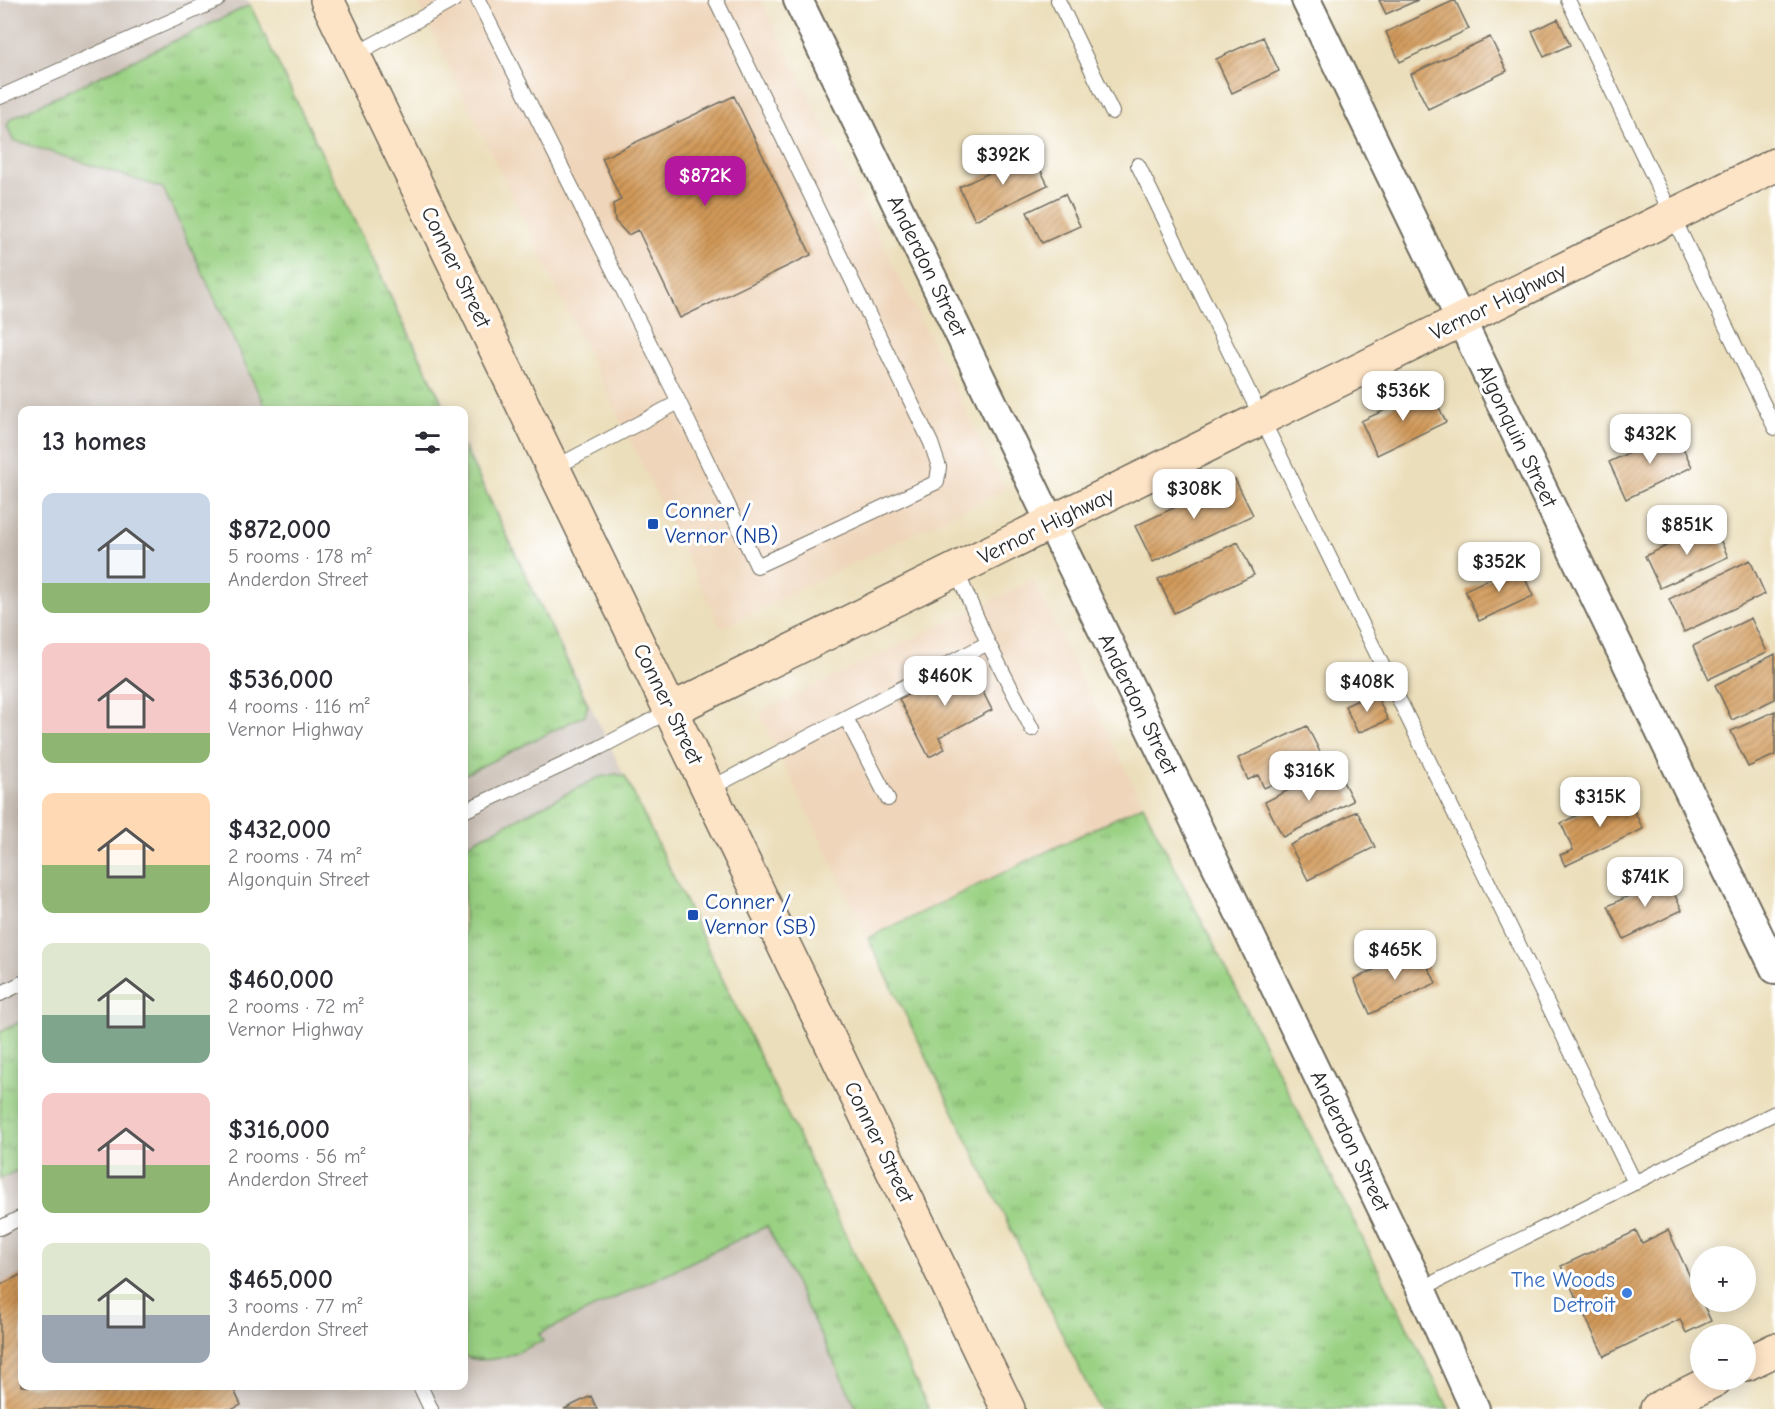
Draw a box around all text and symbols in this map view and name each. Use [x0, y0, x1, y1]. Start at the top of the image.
pin: $392K [961, 135, 1045, 186]
text: $392K [976, 143, 1030, 166]
pin: $872K [663, 156, 747, 207]
text: $872K [679, 164, 731, 187]
street label: Anderdon Street [882, 191, 973, 341]
street label: Conner Street [415, 202, 497, 333]
street label: Vernor Highway [1426, 258, 1571, 346]
street label: Algonquin Street [1471, 361, 1563, 512]
pin: $536K [1361, 371, 1445, 422]
text: $536K [1376, 379, 1430, 402]
pin: $432K [1608, 414, 1692, 465]
text: $432K [1624, 422, 1676, 445]
icon: filters [411, 426, 444, 459]
text: 13 homes [42, 427, 146, 457]
pin: $308K [1152, 469, 1236, 520]
text: $308K [1167, 477, 1221, 500]
street label: Vernor Highway [974, 482, 1119, 570]
place label: Conner / Vernor (NB) [665, 498, 778, 549]
pin: $851K [1645, 505, 1729, 556]
text: $851K [1661, 513, 1713, 536]
text: $872,000 [228, 515, 331, 545]
icon: home [90, 517, 162, 589]
marker: Conner / Vernor (NB) [646, 517, 660, 531]
pin: $352K [1457, 542, 1541, 593]
text: 5 rooms · 178 m² [228, 545, 372, 568]
text: $352K [1472, 550, 1526, 573]
text: Anderdon Street [228, 568, 368, 591]
street label: Anderdon Street [1093, 629, 1184, 779]
street label: Conner Street [627, 639, 709, 770]
pin: $460K [903, 656, 987, 707]
pin: $408K [1325, 662, 1409, 713]
text: $460K [918, 664, 972, 687]
text: $536,000 [228, 665, 333, 695]
icon: home [90, 667, 162, 739]
text: $408K [1340, 670, 1394, 693]
text: 4 rooms · 116 m² [228, 695, 370, 718]
text: Vernor Highway [228, 718, 363, 741]
pin: $316K [1267, 751, 1351, 802]
text: $316K [1283, 759, 1335, 782]
pin: $315K [1558, 777, 1642, 828]
text: $315K [1574, 785, 1626, 808]
text: $432,000 [228, 815, 331, 845]
icon: home [90, 817, 162, 889]
text: 2 rooms · 74 m² [228, 845, 361, 868]
pin: $741K [1603, 857, 1687, 908]
text: $741K [1621, 865, 1669, 888]
text: Algonquin Street [228, 868, 369, 891]
place label: Conner / Vernor (SB) [705, 889, 816, 940]
marker: Conner / Vernor (SB) [686, 908, 700, 922]
pin: $465K [1353, 930, 1437, 981]
text: $465K [1368, 938, 1422, 961]
text: $460,000 [228, 965, 334, 995]
icon: home [90, 967, 162, 1039]
text: 2 rooms · 72 m² [228, 995, 364, 1018]
text: Vernor Highway [228, 1018, 363, 1041]
street label: Anderdon Street [1305, 1066, 1396, 1216]
street label: Conner Street [838, 1077, 920, 1208]
text: $316,000 [228, 1115, 330, 1145]
icon: home [90, 1117, 162, 1189]
text: 2 rooms · 56 m² [228, 1145, 366, 1168]
text: Anderdon Street [228, 1168, 368, 1191]
map controls [1690, 1246, 1756, 1390]
button: + [1690, 1246, 1756, 1312]
text: $465,000 [228, 1265, 333, 1295]
icon: home [90, 1267, 162, 1339]
place label: The Woods Detroit [1511, 1267, 1616, 1318]
marker: The Woods Detroit [1620, 1286, 1634, 1300]
text: 3 rooms · 77 m² [228, 1295, 362, 1318]
text: Anderdon Street [228, 1318, 368, 1341]
button: − [1690, 1324, 1756, 1390]

